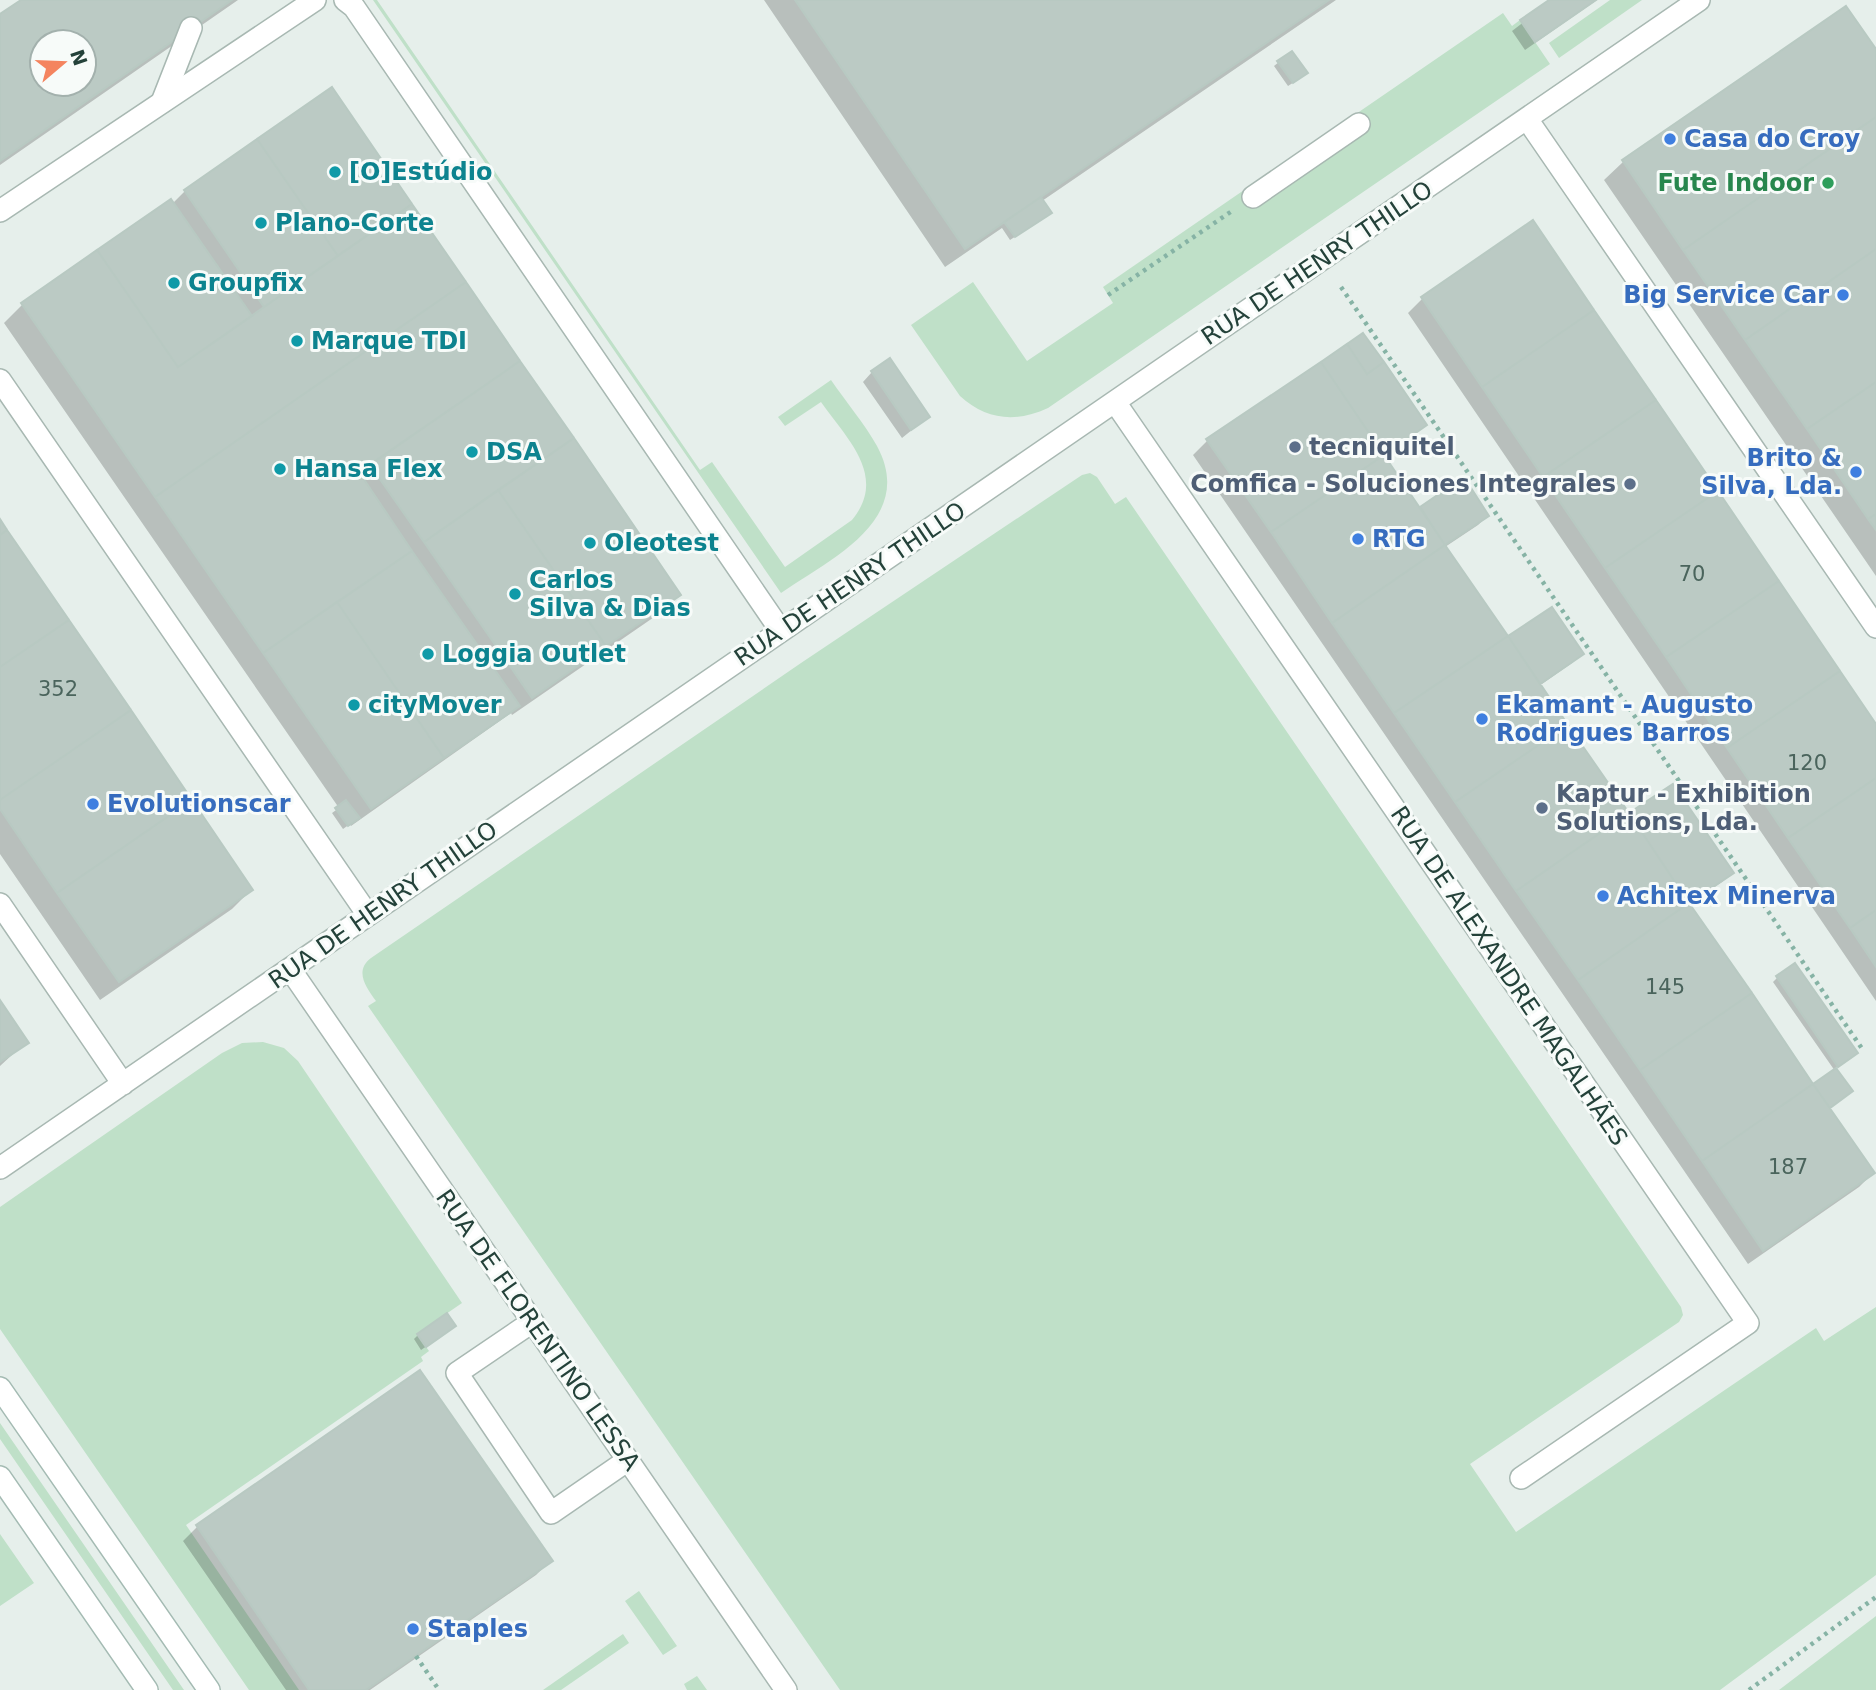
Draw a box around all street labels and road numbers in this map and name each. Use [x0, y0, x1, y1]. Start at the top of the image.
street label: RUA DE HENRY THILLO [1196, 175, 1438, 351]
street label: RUA DE HENRY THILLO [729, 496, 971, 672]
street label: RUA DE ALEXANDRE MAGALHÃES [1385, 800, 1635, 1151]
street label: RUA DE HENRY THILLO [263, 815, 503, 995]
street label: RUA DE FLORENTINO LESSA [430, 1184, 646, 1476]

